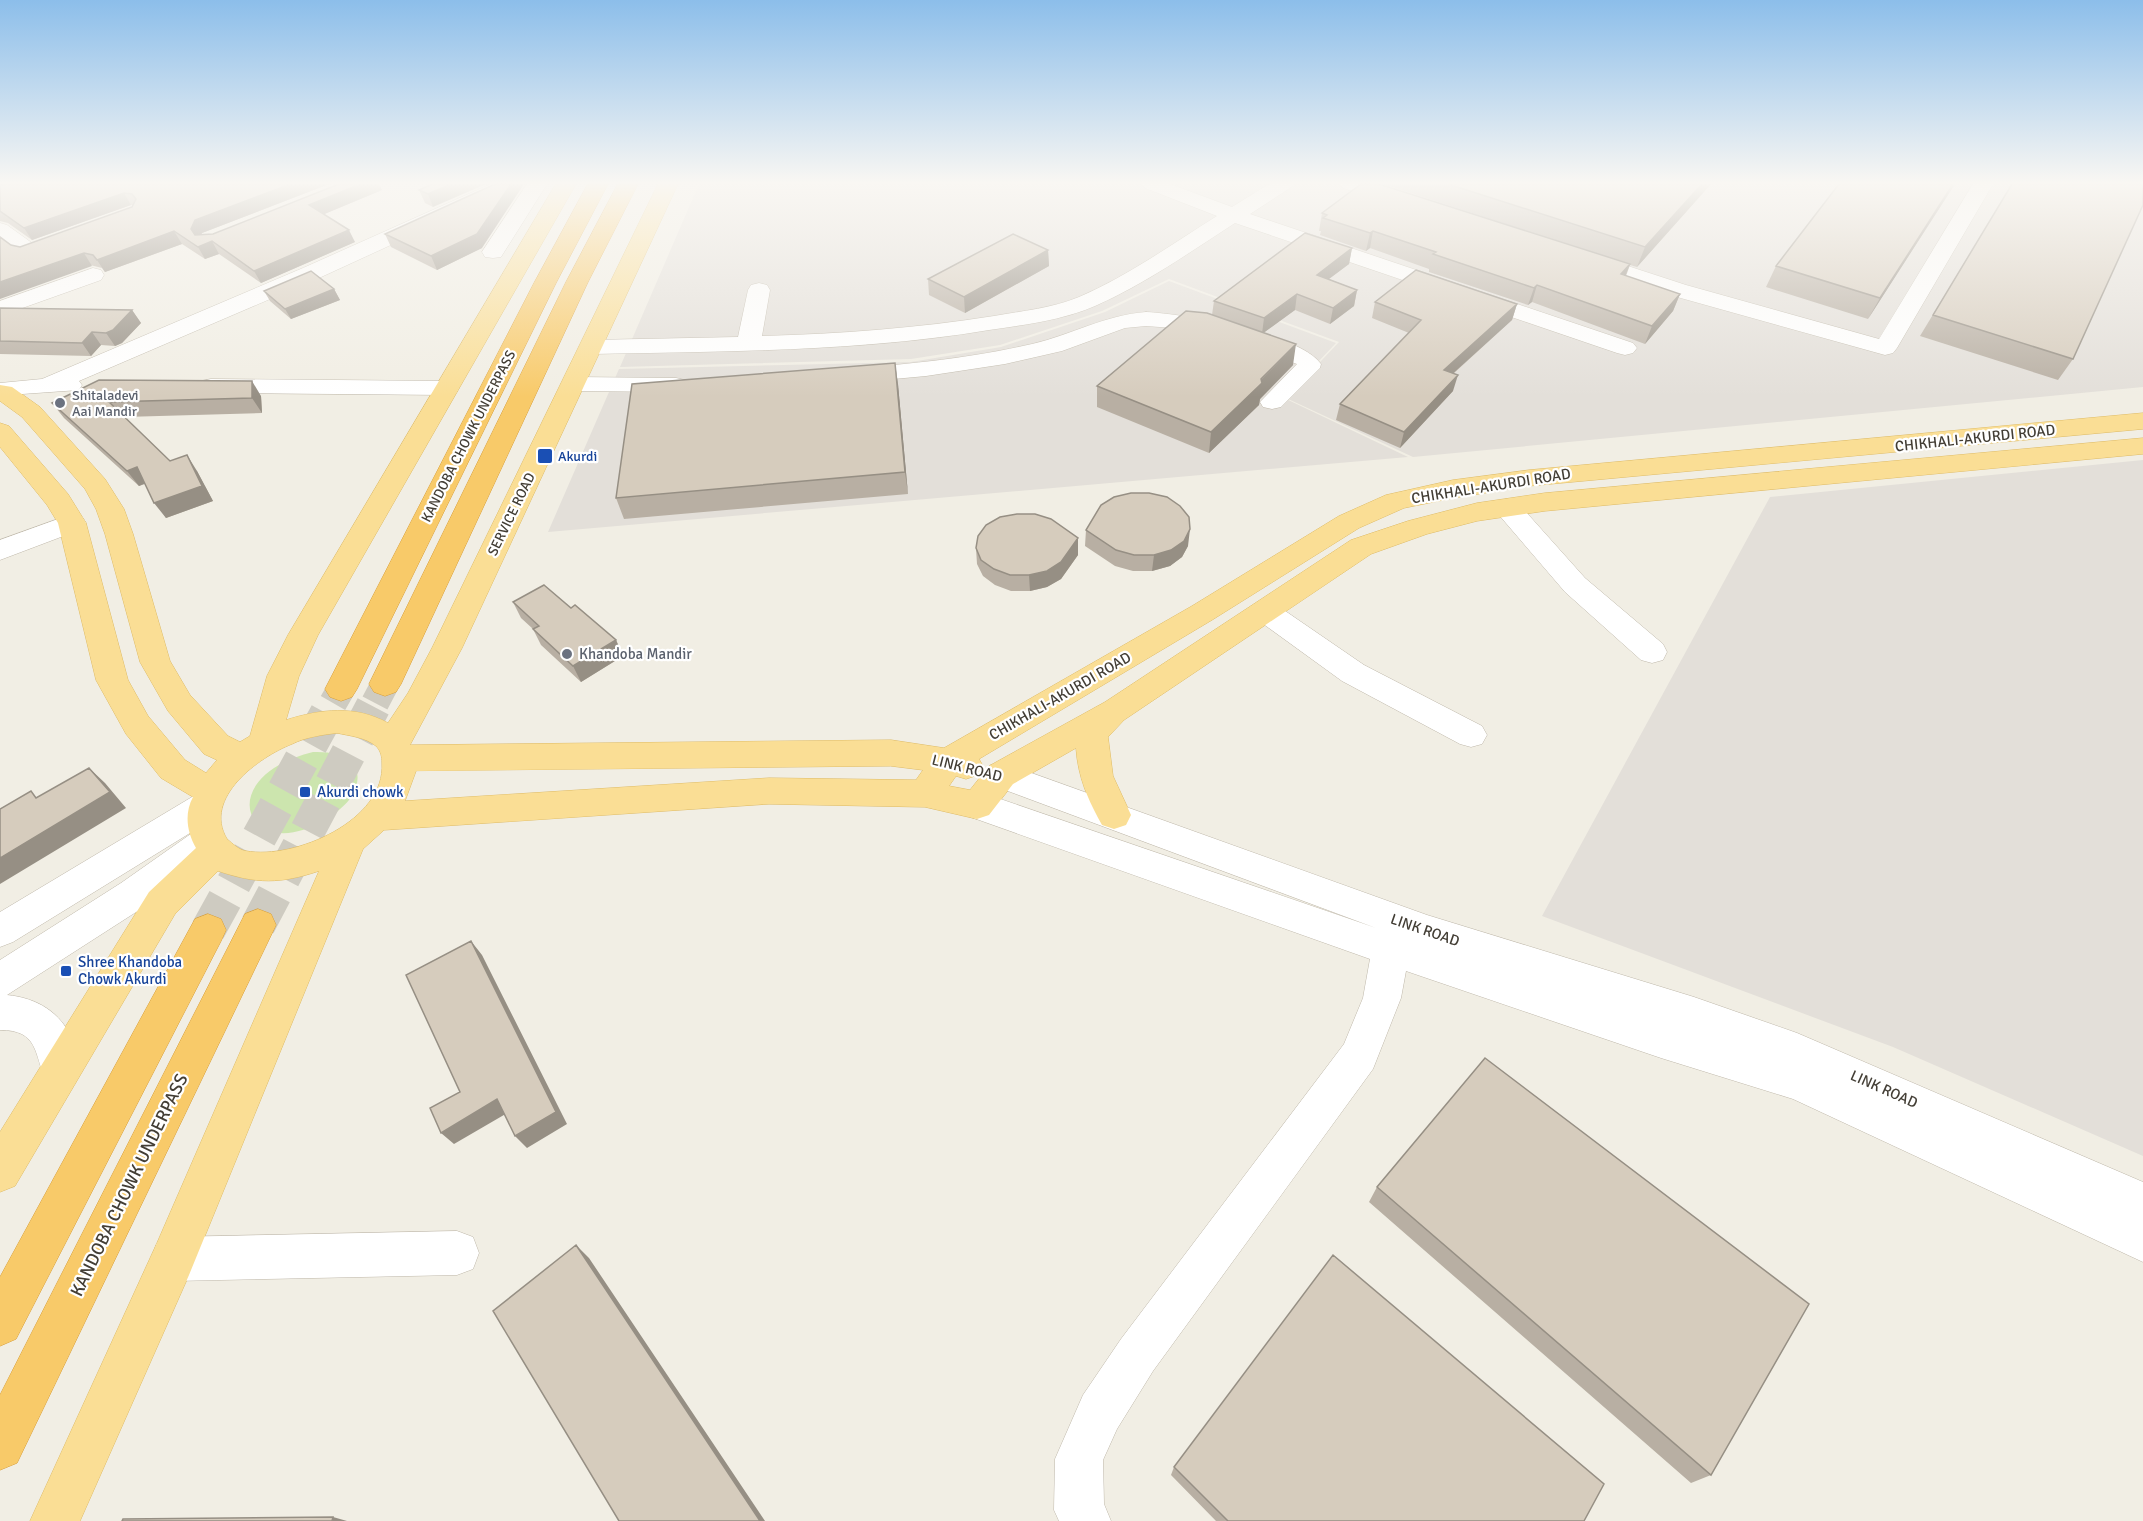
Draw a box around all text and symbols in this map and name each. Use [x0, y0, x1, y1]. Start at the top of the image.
street label: KANDOBA CHOWK UNDERPASS [418, 347, 519, 525]
place label: Shitaladevi Aai Mandir [72, 387, 139, 420]
marker: Shitaladevi Aai Mandir [53, 396, 67, 410]
street label: CHIKHALI-AKURDI ROAD [1894, 421, 2056, 455]
marker: Akurdi [536, 447, 554, 465]
place label: Akurdi [558, 448, 597, 465]
street label: CHIKHALI-AKURDI ROAD [1410, 465, 1572, 507]
street label: SERVICE ROAD [484, 470, 539, 559]
place label: Khandoba Mandir [579, 645, 692, 663]
marker: Khandoba Mandir [560, 647, 574, 661]
street label: CHIKHALI-AKURDI ROAD [986, 648, 1134, 744]
street label: LINK ROAD [930, 751, 1004, 785]
place label: Akurdi chowk [317, 783, 404, 801]
marker: Akurdi chowk [298, 785, 312, 799]
street label: LINK ROAD [1388, 910, 1462, 950]
place label: Shree Khandoba Chowk Akurdi [78, 953, 182, 988]
marker: Shree Khandoba Chowk Akurdi [59, 964, 73, 978]
street label: LINK ROAD [1848, 1066, 1920, 1112]
street label: KANDOBA CHOWK UNDERPASS [65, 1070, 193, 1300]

